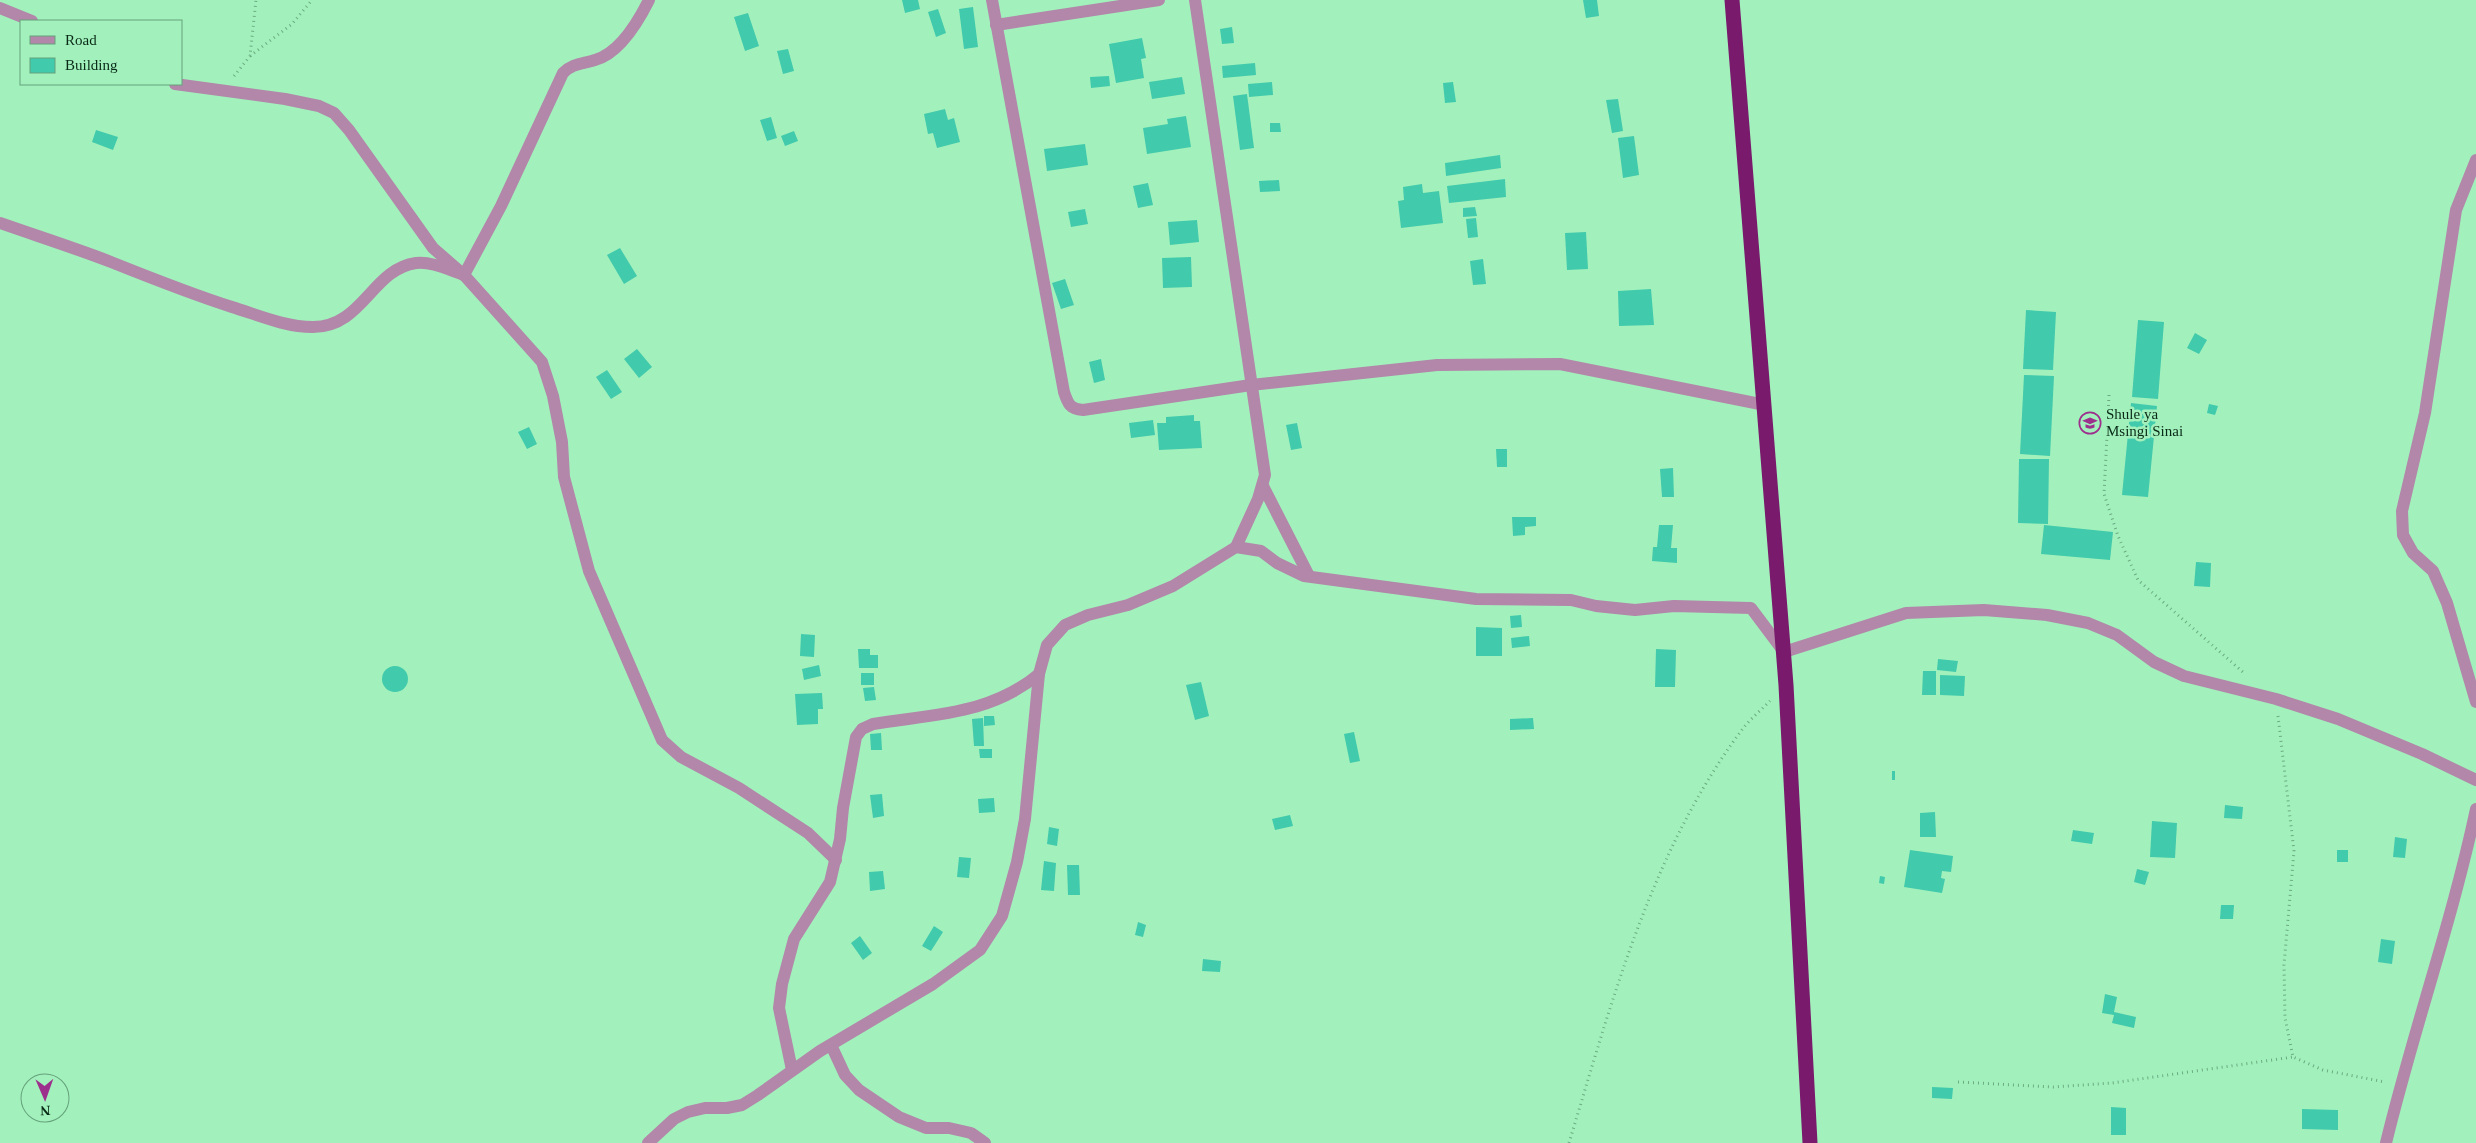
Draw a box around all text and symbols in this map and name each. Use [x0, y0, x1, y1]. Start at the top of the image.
legend [20, 20, 182, 85]
text: Road [65, 32, 97, 48]
text: Building [65, 57, 118, 73]
place label: Shule ya Msingi Sinai [2106, 406, 2183, 439]
school or university icon: Shule ya Msingi Sinai [2078, 411, 2102, 435]
north arrow [20, 1073, 70, 1123]
text: N [40, 1103, 51, 1118]

